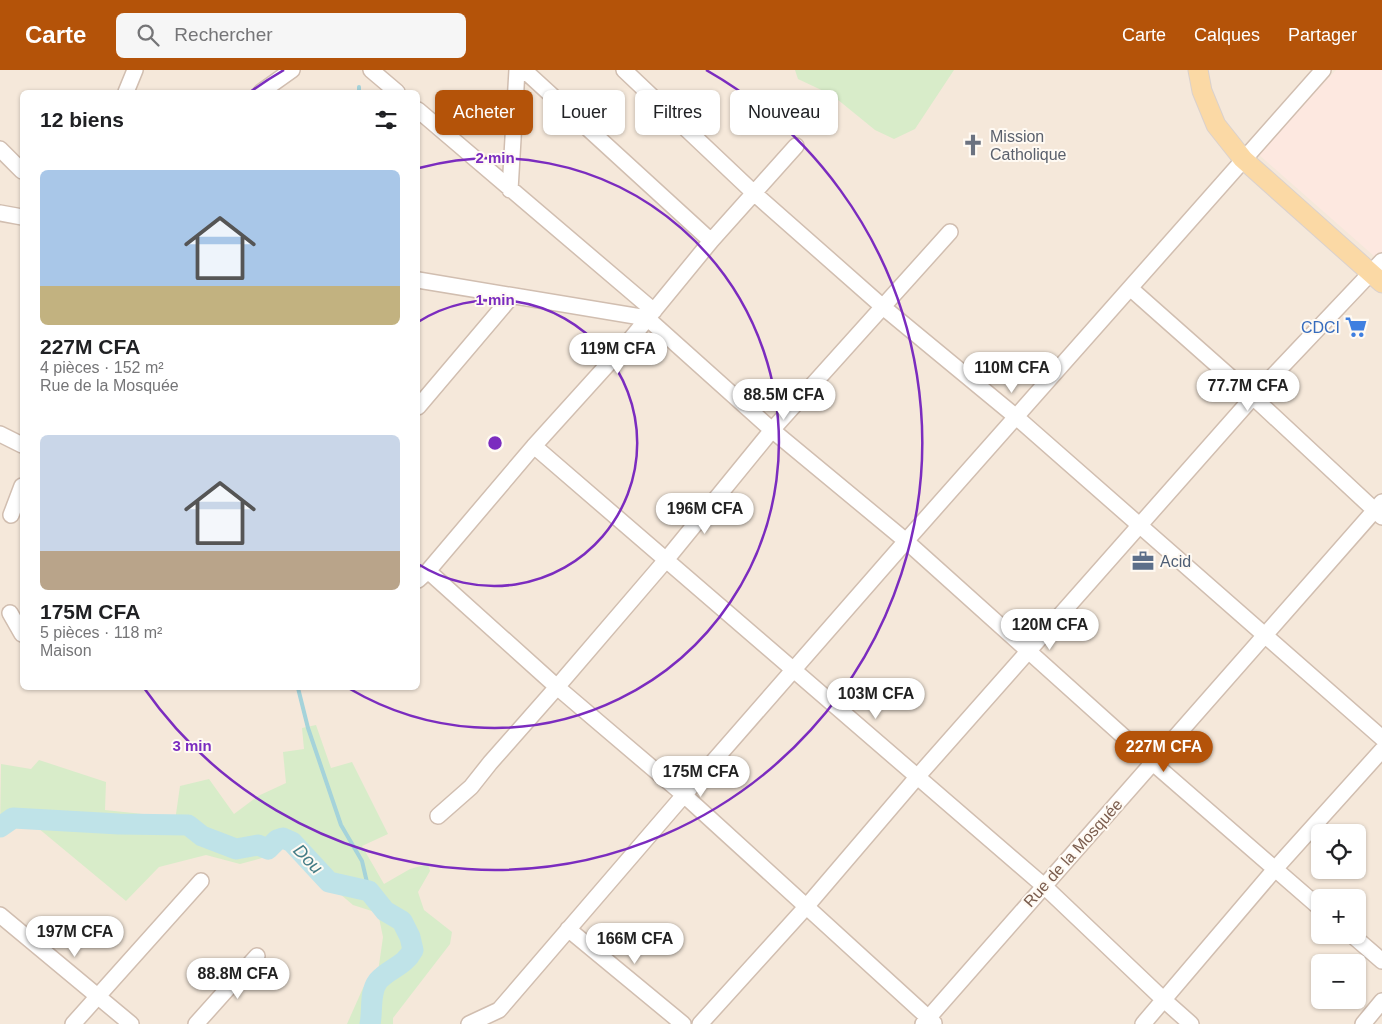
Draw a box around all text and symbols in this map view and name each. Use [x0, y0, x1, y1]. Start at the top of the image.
search box [116, 13, 466, 58]
text: Carte [25, 21, 86, 48]
icon: search [134, 21, 162, 49]
text: Rechercher [174, 24, 273, 45]
text: Carte [1122, 25, 1166, 45]
text: Calques [1194, 25, 1260, 45]
text: Partager [1288, 25, 1357, 45]
chip: Acheter [435, 90, 533, 135]
chip: Louer [543, 90, 625, 135]
chip: Filtres [635, 90, 720, 135]
chip: Nouveau [730, 90, 838, 135]
icon: filters [372, 106, 400, 134]
text: 12 biens [40, 108, 124, 131]
place label: Mission Catholique [990, 128, 1067, 163]
church icon: Mission Catholique [960, 132, 986, 158]
text: 2 min [475, 149, 515, 166]
icon: home [175, 203, 265, 293]
text: 1 min [475, 291, 515, 308]
supermarket icon: CDCI [1343, 314, 1369, 340]
place label: CDCI [1301, 319, 1340, 336]
pin: 119M CFA [566, 332, 670, 375]
text: 227M CFA [40, 335, 140, 358]
text: 119M CFA [580, 340, 656, 357]
pin: 110M CFA [960, 352, 1064, 394]
text: 4 pièces · 152 m² [40, 359, 164, 376]
text: 110M CFA [974, 359, 1050, 376]
pin: 77.7M CFA [1191, 370, 1305, 412]
text: Rue de la Mosquée [40, 377, 179, 394]
text: 77.7M CFA [1208, 377, 1288, 394]
pin: 88.5M CFA [727, 378, 841, 421]
text: 88.5M CFA [744, 386, 824, 403]
centre of rings [486, 434, 504, 452]
icon: home [175, 468, 265, 558]
pin: 196M CFA [653, 492, 757, 535]
text: 196M CFA [667, 500, 743, 517]
office icon: Acid [1130, 548, 1156, 574]
place label: Acid [1160, 553, 1191, 570]
text: 175M CFA [40, 600, 140, 623]
pin: 120M CFA [998, 608, 1102, 651]
text: 120M CFA [1012, 616, 1088, 633]
text: 5 pièces · 118 m² [40, 624, 162, 641]
text: Maison [40, 642, 92, 659]
pin: 103M CFA [824, 678, 928, 720]
text: 103M CFA [838, 685, 914, 702]
pin: 227M CFA [1112, 730, 1216, 773]
text: 3 min [172, 737, 212, 754]
text: 227M CFA [1126, 738, 1202, 755]
pin: 175M CFA [649, 756, 753, 798]
text: 175M CFA [663, 763, 739, 780]
street label: Rue de la Mosquée [1020, 796, 1126, 910]
map controls [1311, 824, 1366, 1009]
button: locate [1311, 824, 1366, 879]
water label: Dou [289, 840, 327, 878]
button: + [1311, 889, 1366, 944]
pin: 197M CFA [23, 916, 127, 958]
pin: 166M CFA [583, 922, 687, 965]
text: 197M CFA [37, 923, 113, 940]
text: 166M CFA [597, 930, 673, 947]
button: − [1311, 954, 1366, 1009]
pin: 88.8M CFA [181, 958, 295, 1000]
text: 88.8M CFA [198, 965, 278, 982]

